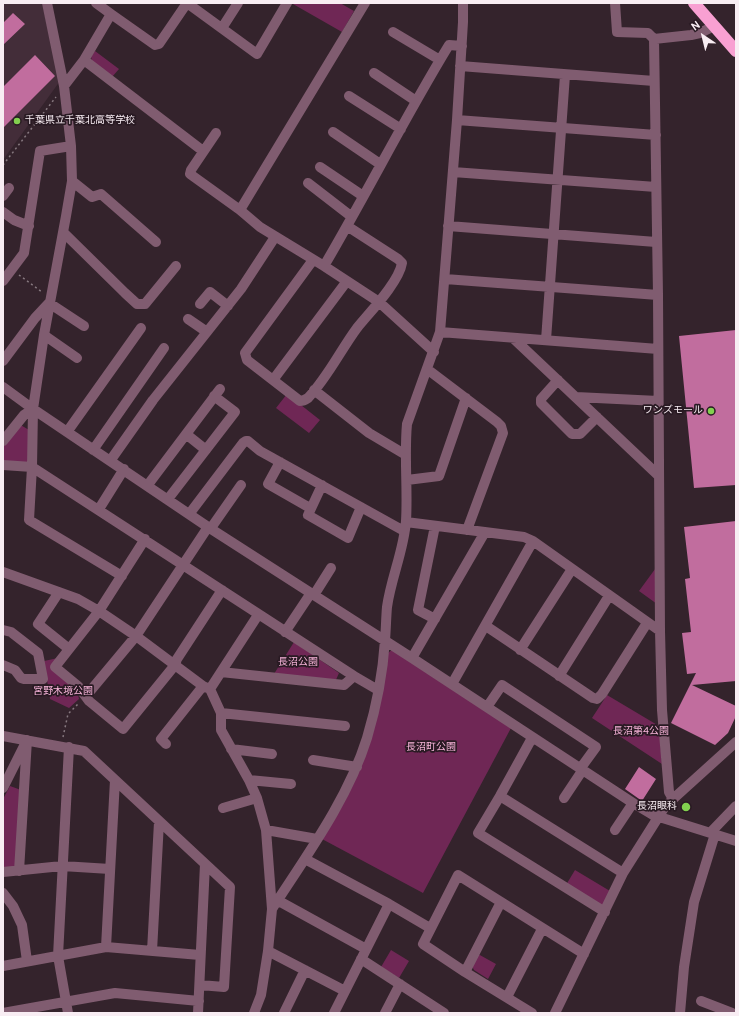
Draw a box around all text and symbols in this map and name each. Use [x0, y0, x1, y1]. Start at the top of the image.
north arrow [683, 16, 723, 56]
text: N [689, 18, 703, 34]
place label: 千葉県立千葉北高等学校 [25, 115, 135, 127]
marker: 千葉県立千葉北高等学校 [12, 116, 22, 126]
place label: ワンズモール [643, 405, 703, 417]
marker: ワンズモール [706, 406, 716, 416]
park label: 長沼公園 [278, 657, 318, 669]
park label: 宮野木境公園 [33, 686, 93, 698]
park label: 長沼第4公園 [613, 726, 669, 738]
park label: 長沼町公園 [406, 742, 456, 754]
place label: 長沼眼科 [637, 801, 677, 813]
marker: 長沼眼科 [680, 801, 692, 813]

